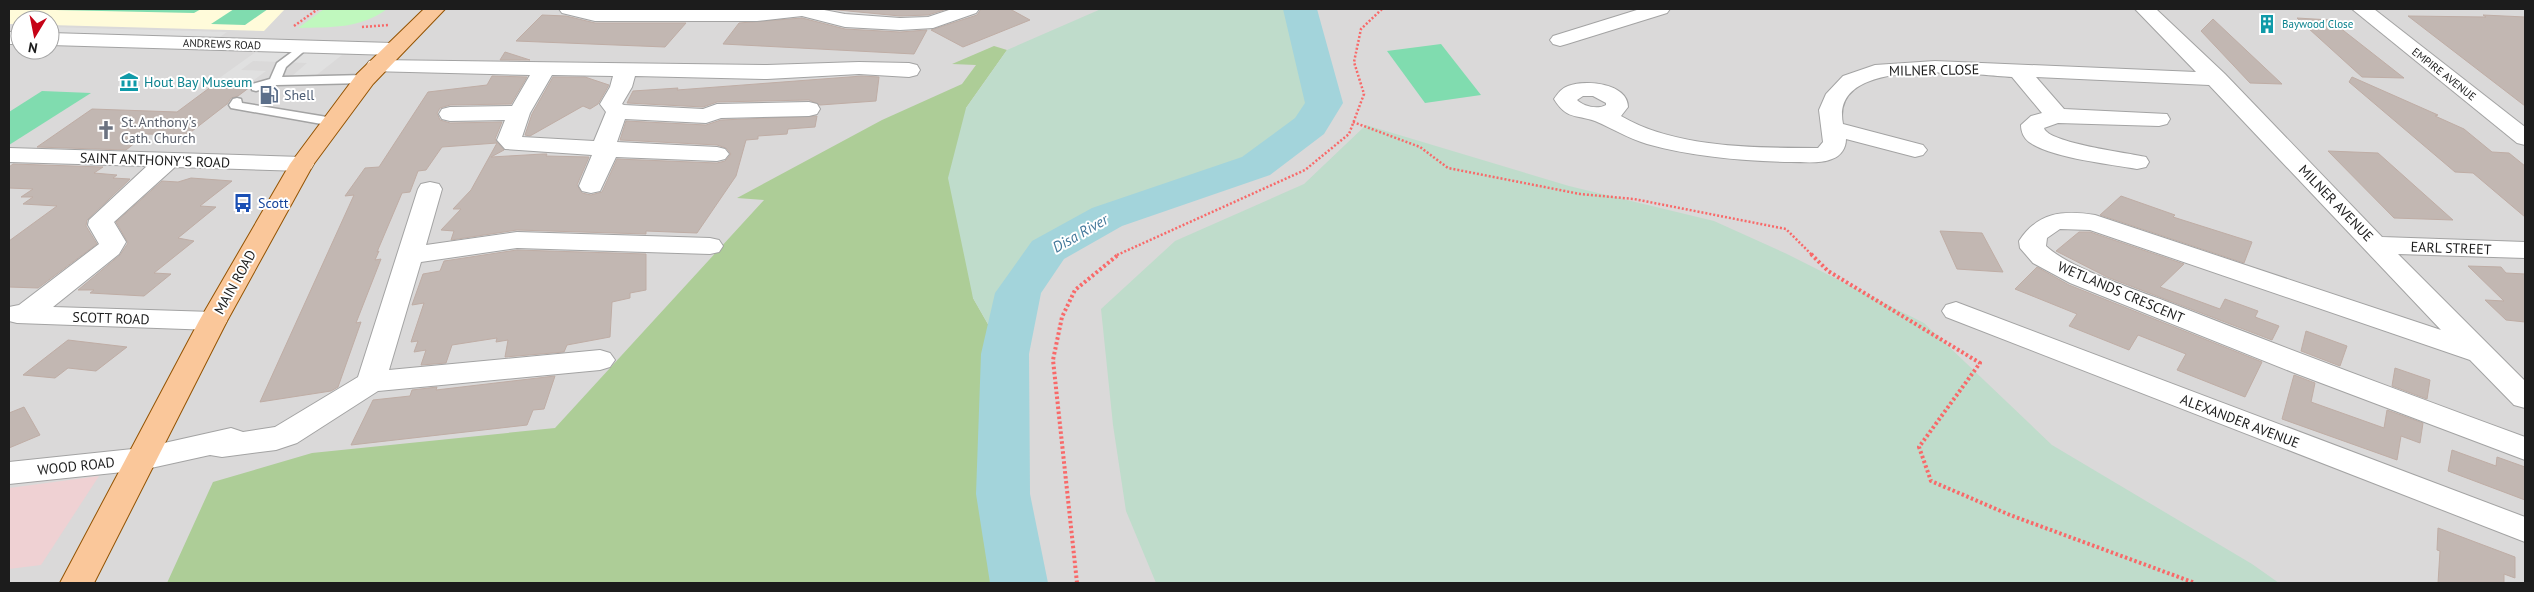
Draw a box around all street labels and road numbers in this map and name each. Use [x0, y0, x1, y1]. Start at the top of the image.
street label: ANDREWS ROAD [183, 36, 261, 52]
street label: EMPIRE AVENUE [2409, 45, 2479, 103]
street label: MILNER CLOSE [1889, 60, 1979, 80]
street label: SAINT ANTHONY'S ROAD [80, 148, 230, 172]
street label: MILNER AVENUE [2295, 161, 2377, 245]
street label: EARL STREET [2410, 238, 2492, 258]
street label: MAIN ROAD [210, 247, 260, 317]
street label: WETLANDS CRESCENT [2055, 257, 2187, 327]
street label: SCOTT ROAD [72, 308, 150, 328]
street label: ALEXANDER AVENUE [2178, 390, 2302, 452]
street label: WOOD ROAD [36, 453, 116, 479]

